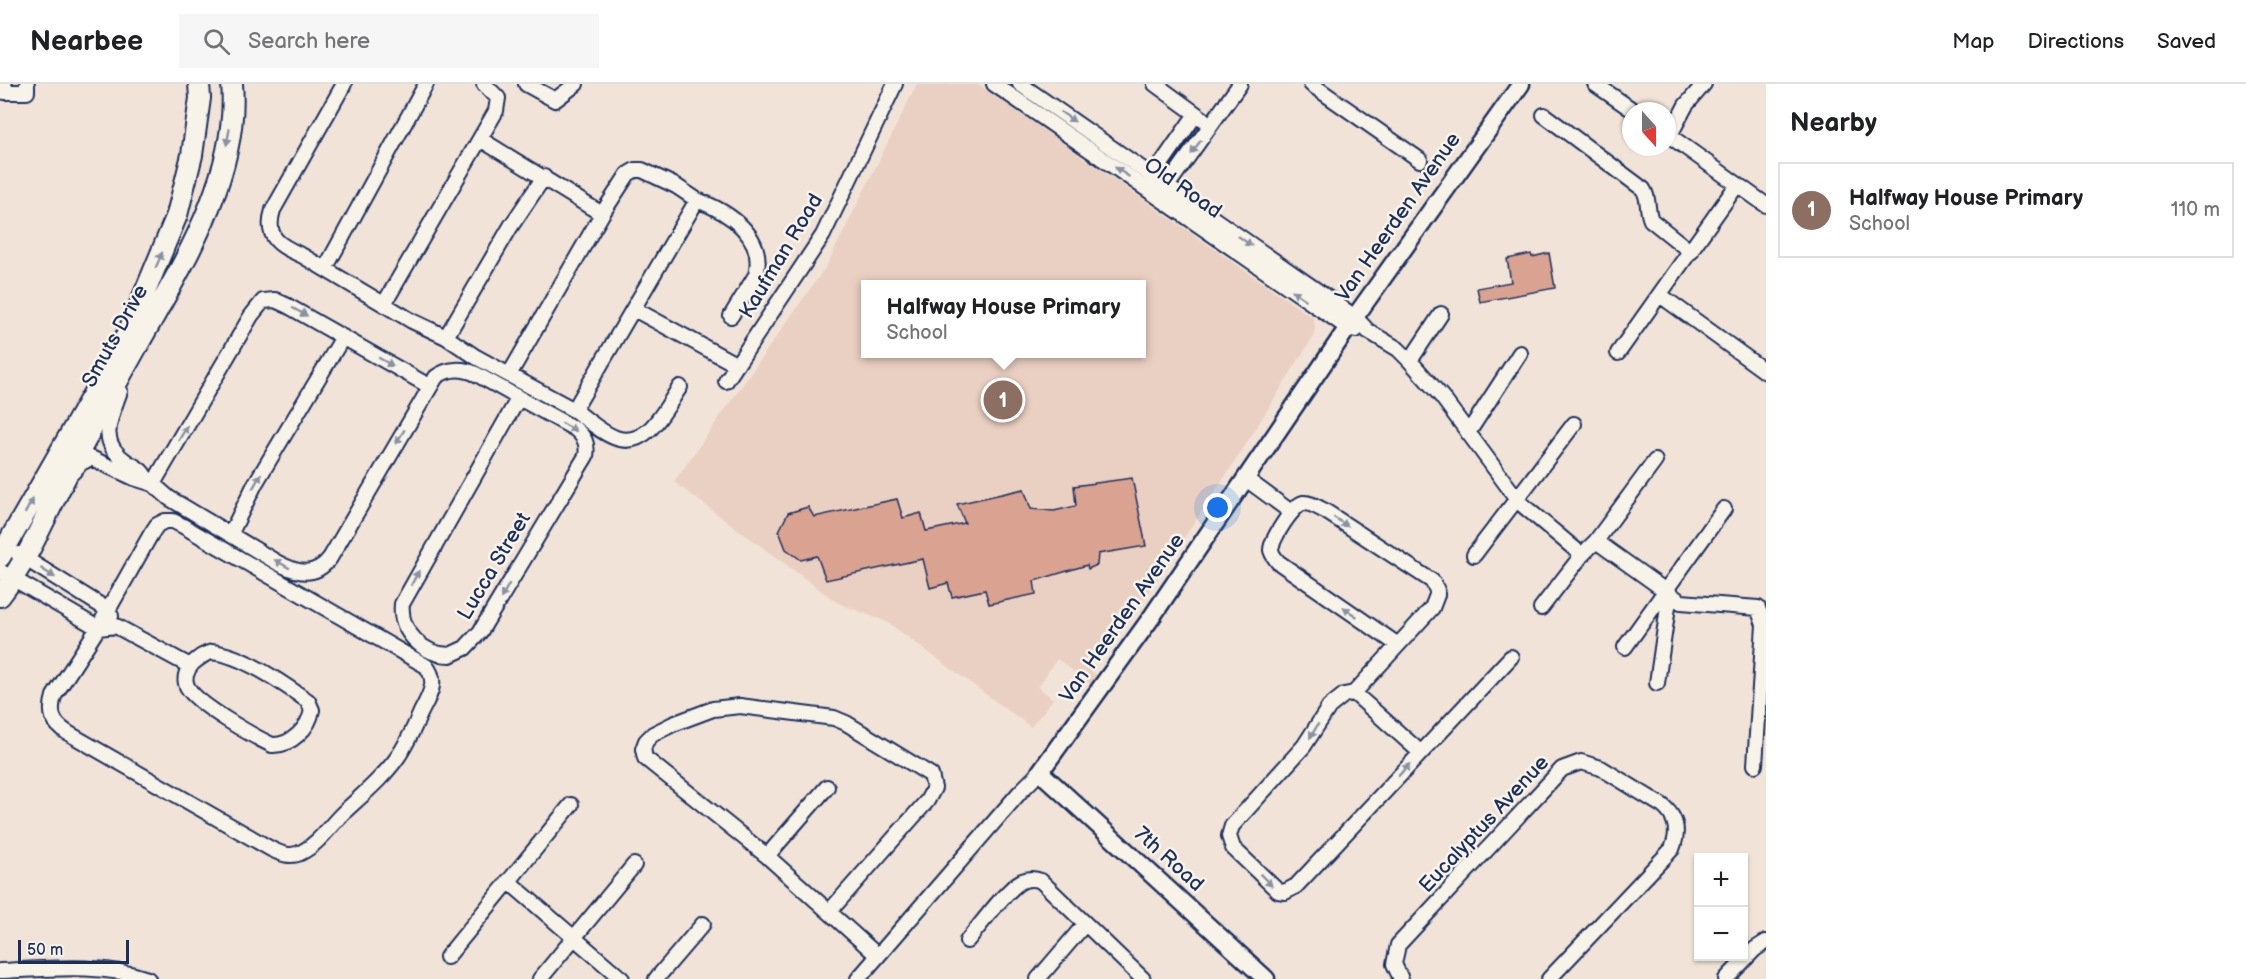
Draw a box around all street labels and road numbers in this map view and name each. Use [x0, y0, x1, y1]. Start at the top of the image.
street label: Van Heerden Avenue [1330, 128, 1466, 306]
street label: Old Road [1139, 152, 1227, 224]
street label: Kaufman Road [734, 189, 828, 323]
street label: Smuts Drive [77, 280, 153, 392]
street label: Lucca Street [452, 507, 536, 624]
street label: Van Heerden Avenue [1054, 529, 1190, 707]
street label: Eucalyptus Avenue [1414, 750, 1554, 898]
street label: 7th Road [1129, 821, 1209, 897]

